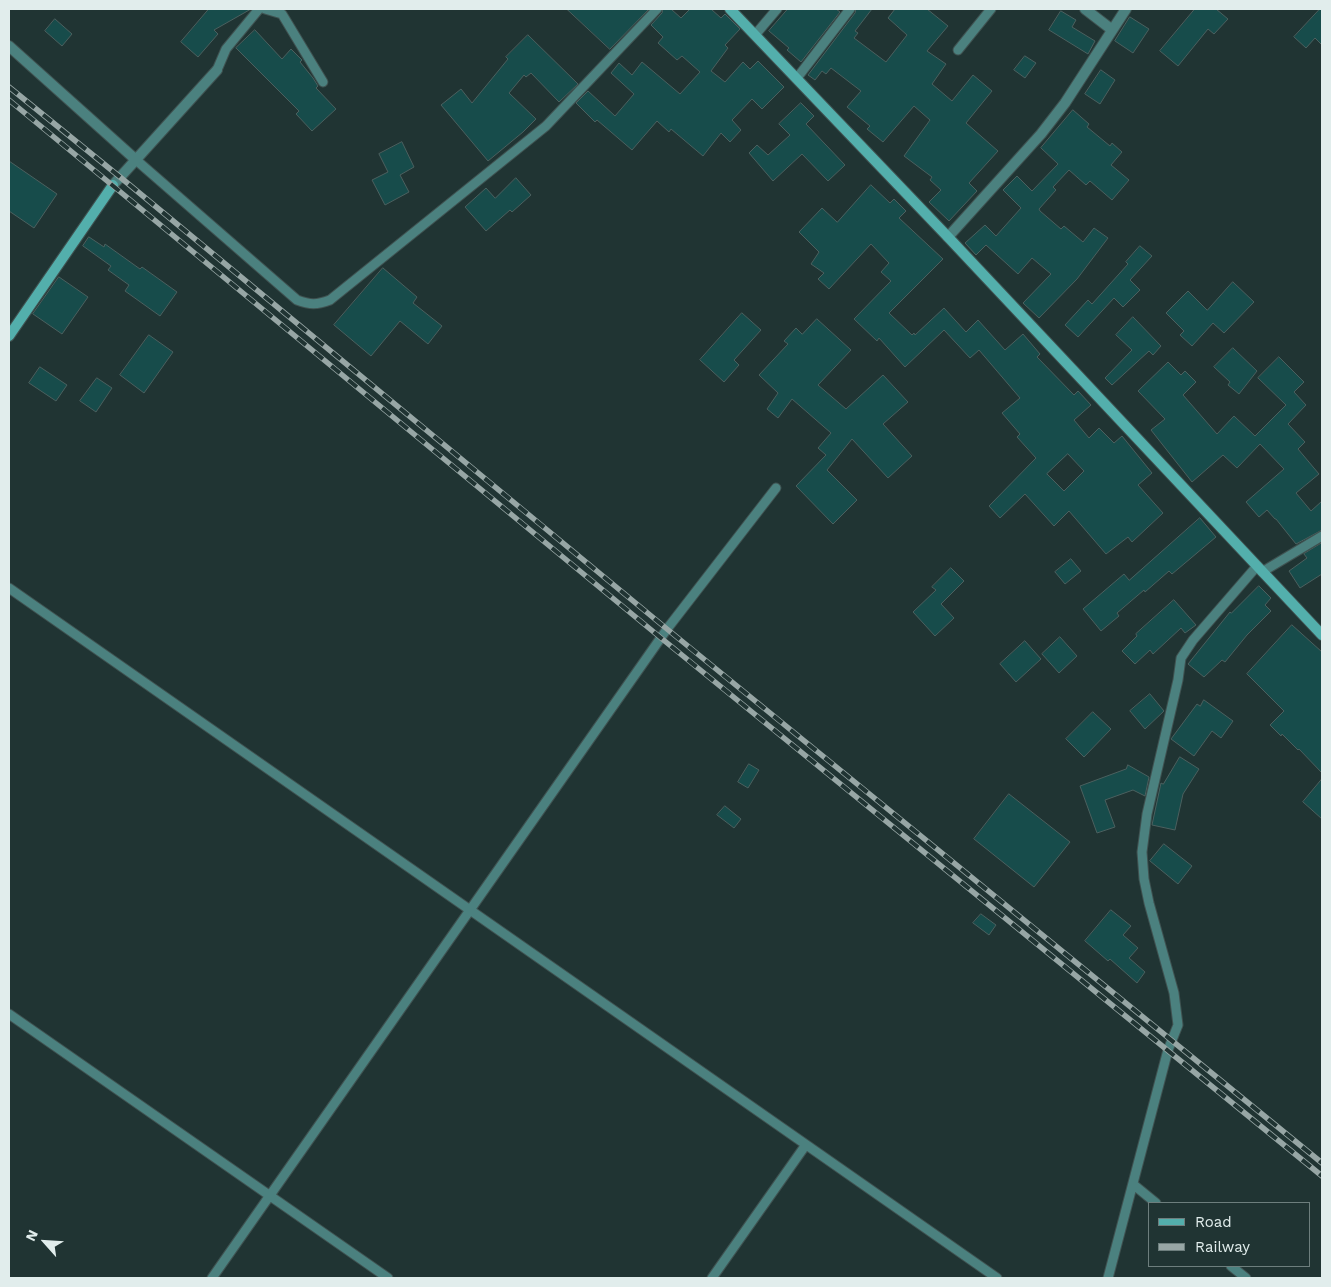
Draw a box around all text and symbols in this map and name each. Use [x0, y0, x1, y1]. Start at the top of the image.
legend [1148, 1202, 1311, 1267]
text: Road [1195, 1213, 1232, 1231]
north arrow [20, 1217, 70, 1267]
text: N [22, 1227, 41, 1244]
text: Railway [1195, 1238, 1250, 1256]

